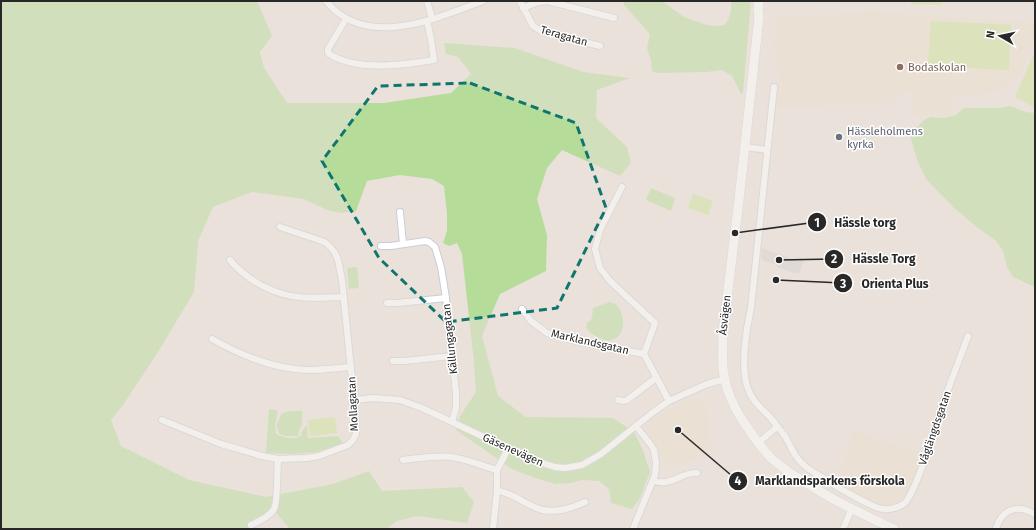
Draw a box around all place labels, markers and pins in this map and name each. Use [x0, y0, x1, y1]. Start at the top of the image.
place label: Bodaskolan [908, 61, 966, 74]
marker: Bodaskolan [895, 62, 905, 72]
place label: Hässleholmens kyrka [847, 125, 923, 151]
marker: Hässleholmens kyrka [834, 132, 844, 142]
callout: Hässle torg [807, 210, 904, 234]
callout: Hässle Torg [824, 247, 923, 271]
callout: Orienta Plus [833, 271, 937, 295]
callout: Marklandsparkens förskola [728, 469, 913, 493]

